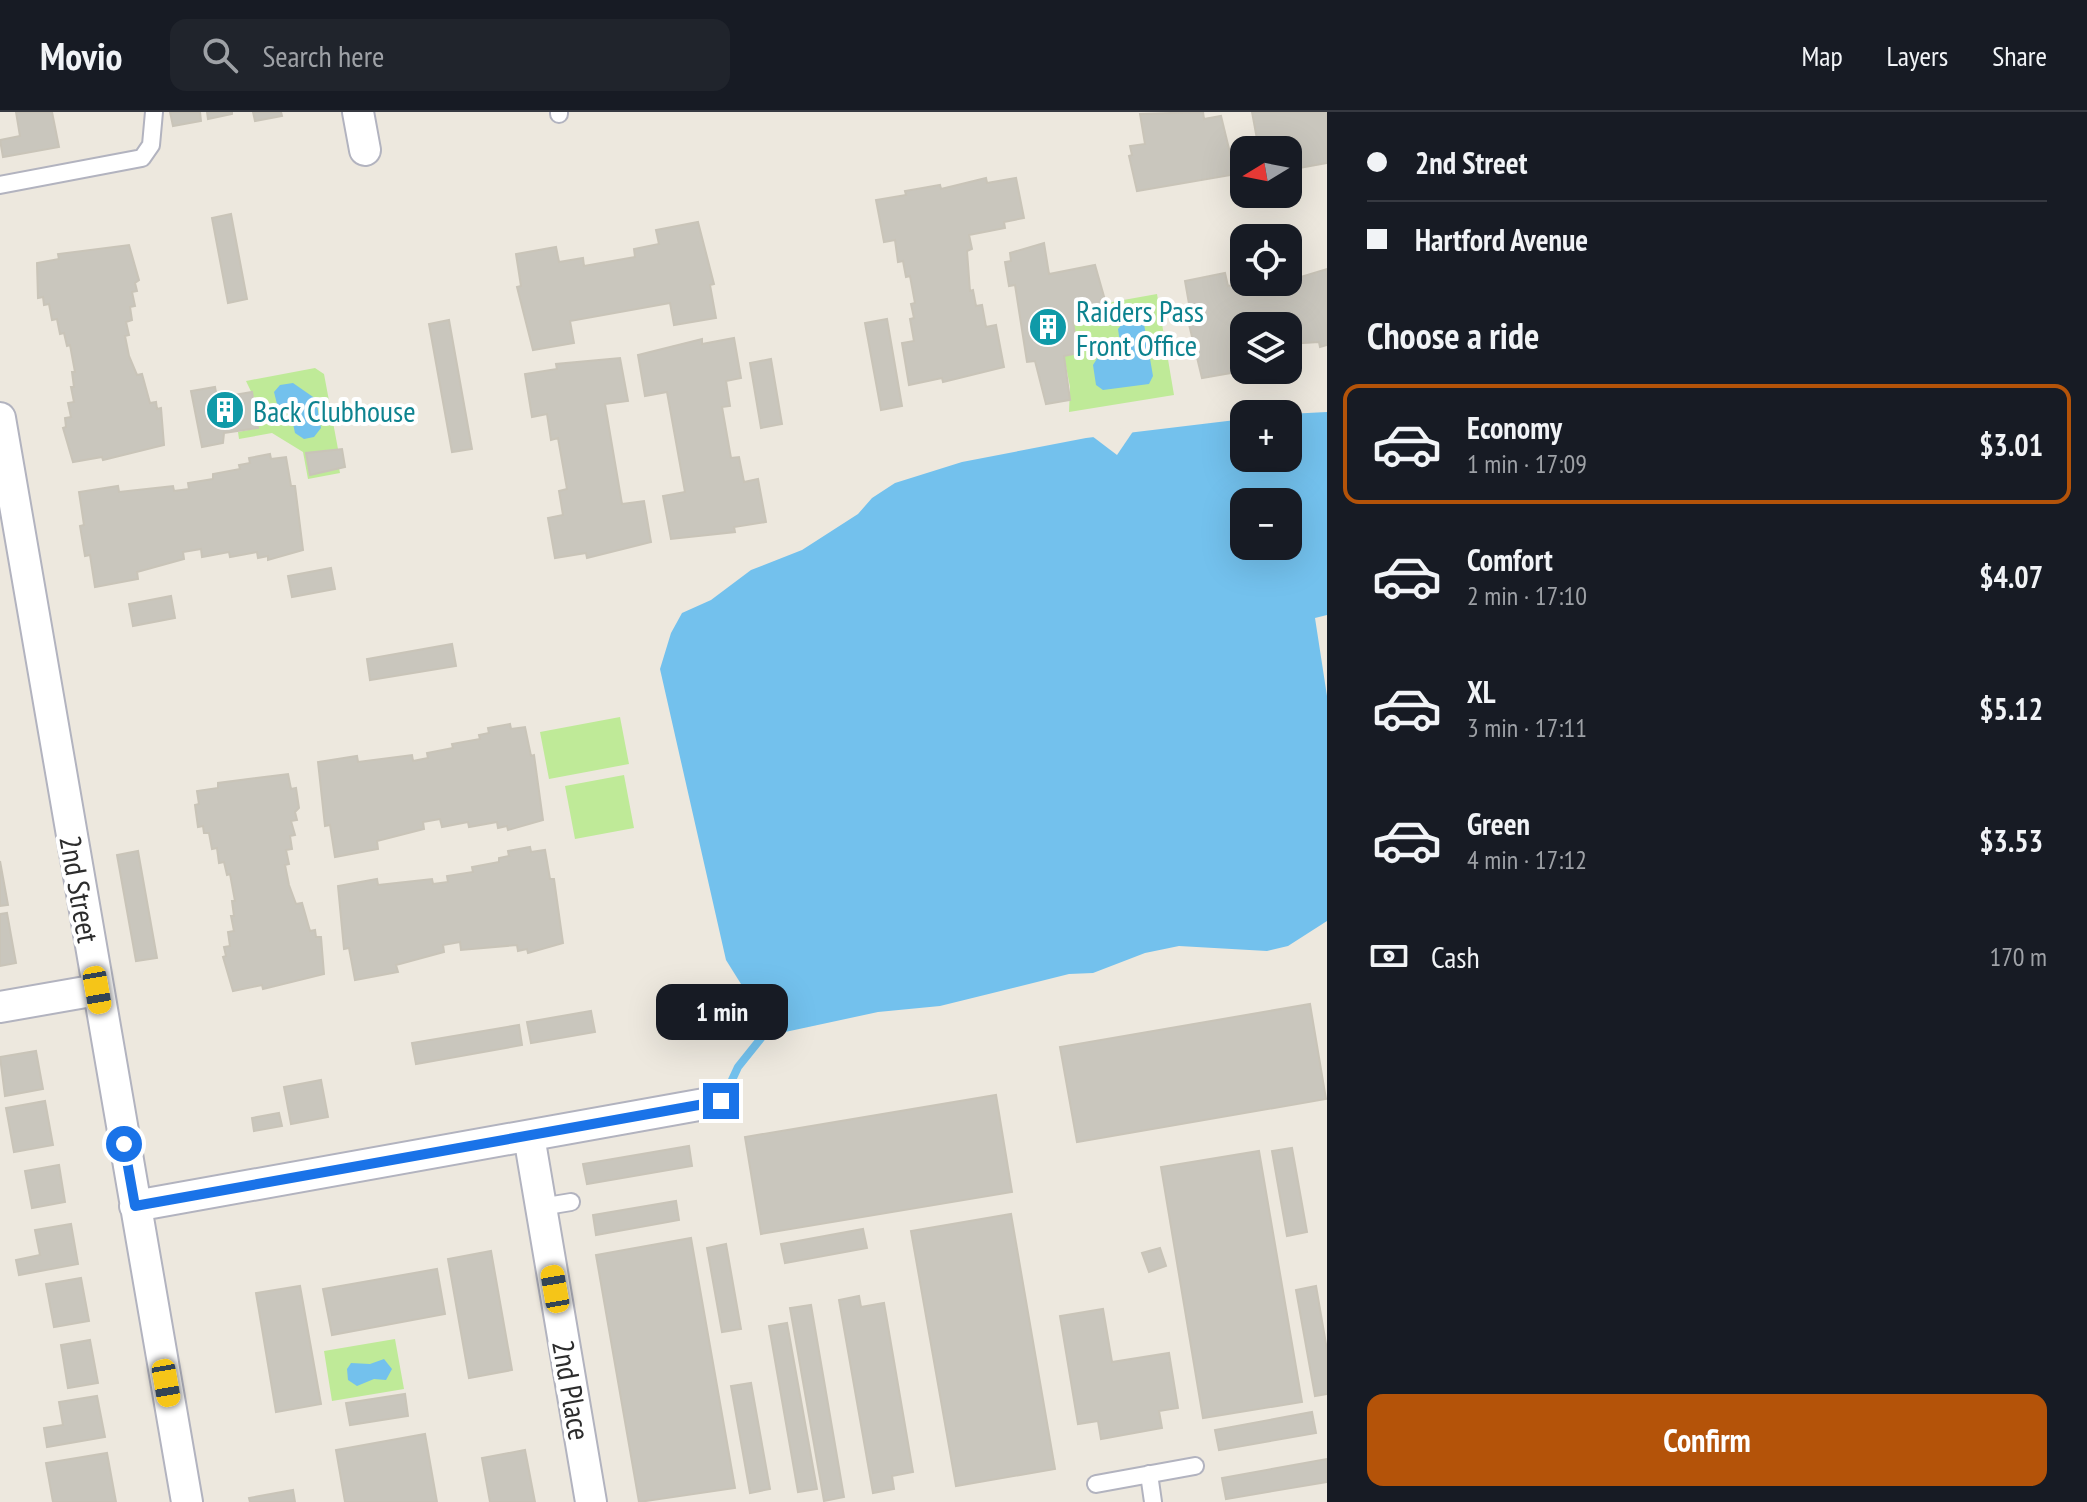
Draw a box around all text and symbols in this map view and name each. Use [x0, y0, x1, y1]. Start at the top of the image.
search box [170, 19, 730, 91]
text: Movio [40, 31, 122, 80]
icon: search [198, 33, 242, 77]
text: Search here [262, 36, 384, 75]
text: Map [1801, 37, 1843, 74]
text: Layers [1887, 37, 1948, 74]
text: Share [1992, 37, 2047, 74]
north arrow [1230, 136, 1302, 208]
map controls [1230, 136, 1302, 560]
text: 2nd Street [1415, 143, 1527, 182]
text: Hartford Avenue [1415, 220, 1588, 259]
button: locate [1230, 224, 1302, 296]
place label: Raiders Pass Front Office [1076, 291, 1204, 364]
building icon: Raiders Pass Front Office [1027, 306, 1069, 348]
button: layers [1230, 312, 1302, 384]
text: Choose a ride [1367, 312, 1539, 359]
building icon: Back Clubhouse [204, 389, 246, 431]
place label: Back Clubhouse [253, 391, 416, 430]
button: + [1230, 400, 1302, 472]
icon: car [1371, 408, 1443, 480]
text: Economy [1467, 408, 1562, 447]
text: $3.01 [1979, 425, 2043, 464]
text: 1 min · 17:09 [1467, 447, 1587, 480]
button: − [1230, 488, 1302, 560]
icon: car [1371, 540, 1443, 612]
text: Comfort [1467, 540, 1553, 579]
text: $4.07 [1979, 557, 2043, 596]
text: 2 min · 17:10 [1467, 579, 1587, 612]
icon: car [1371, 672, 1443, 744]
text: XL [1467, 672, 1496, 711]
text: $5.12 [1979, 689, 2043, 728]
text: 3 min · 17:11 [1467, 711, 1587, 744]
icon: car [1371, 804, 1443, 876]
text: Green [1467, 804, 1530, 843]
text: $3.53 [1979, 821, 2043, 860]
street label: 2nd Street [51, 832, 109, 946]
text: 4 min · 17:12 [1467, 843, 1587, 876]
icon: cash [1367, 934, 1411, 978]
text: Cash [1431, 937, 1480, 976]
text: 170 m [1989, 940, 2047, 973]
car [81, 964, 113, 1016]
callout: 1 min [655, 985, 787, 1041]
text: 1 min [696, 995, 748, 1028]
route end [703, 1083, 739, 1119]
route start [106, 1126, 142, 1162]
car [539, 1263, 571, 1315]
street label: 2nd Place [544, 1337, 600, 1443]
car [150, 1357, 182, 1409]
button: Confirm [1367, 1394, 2047, 1486]

